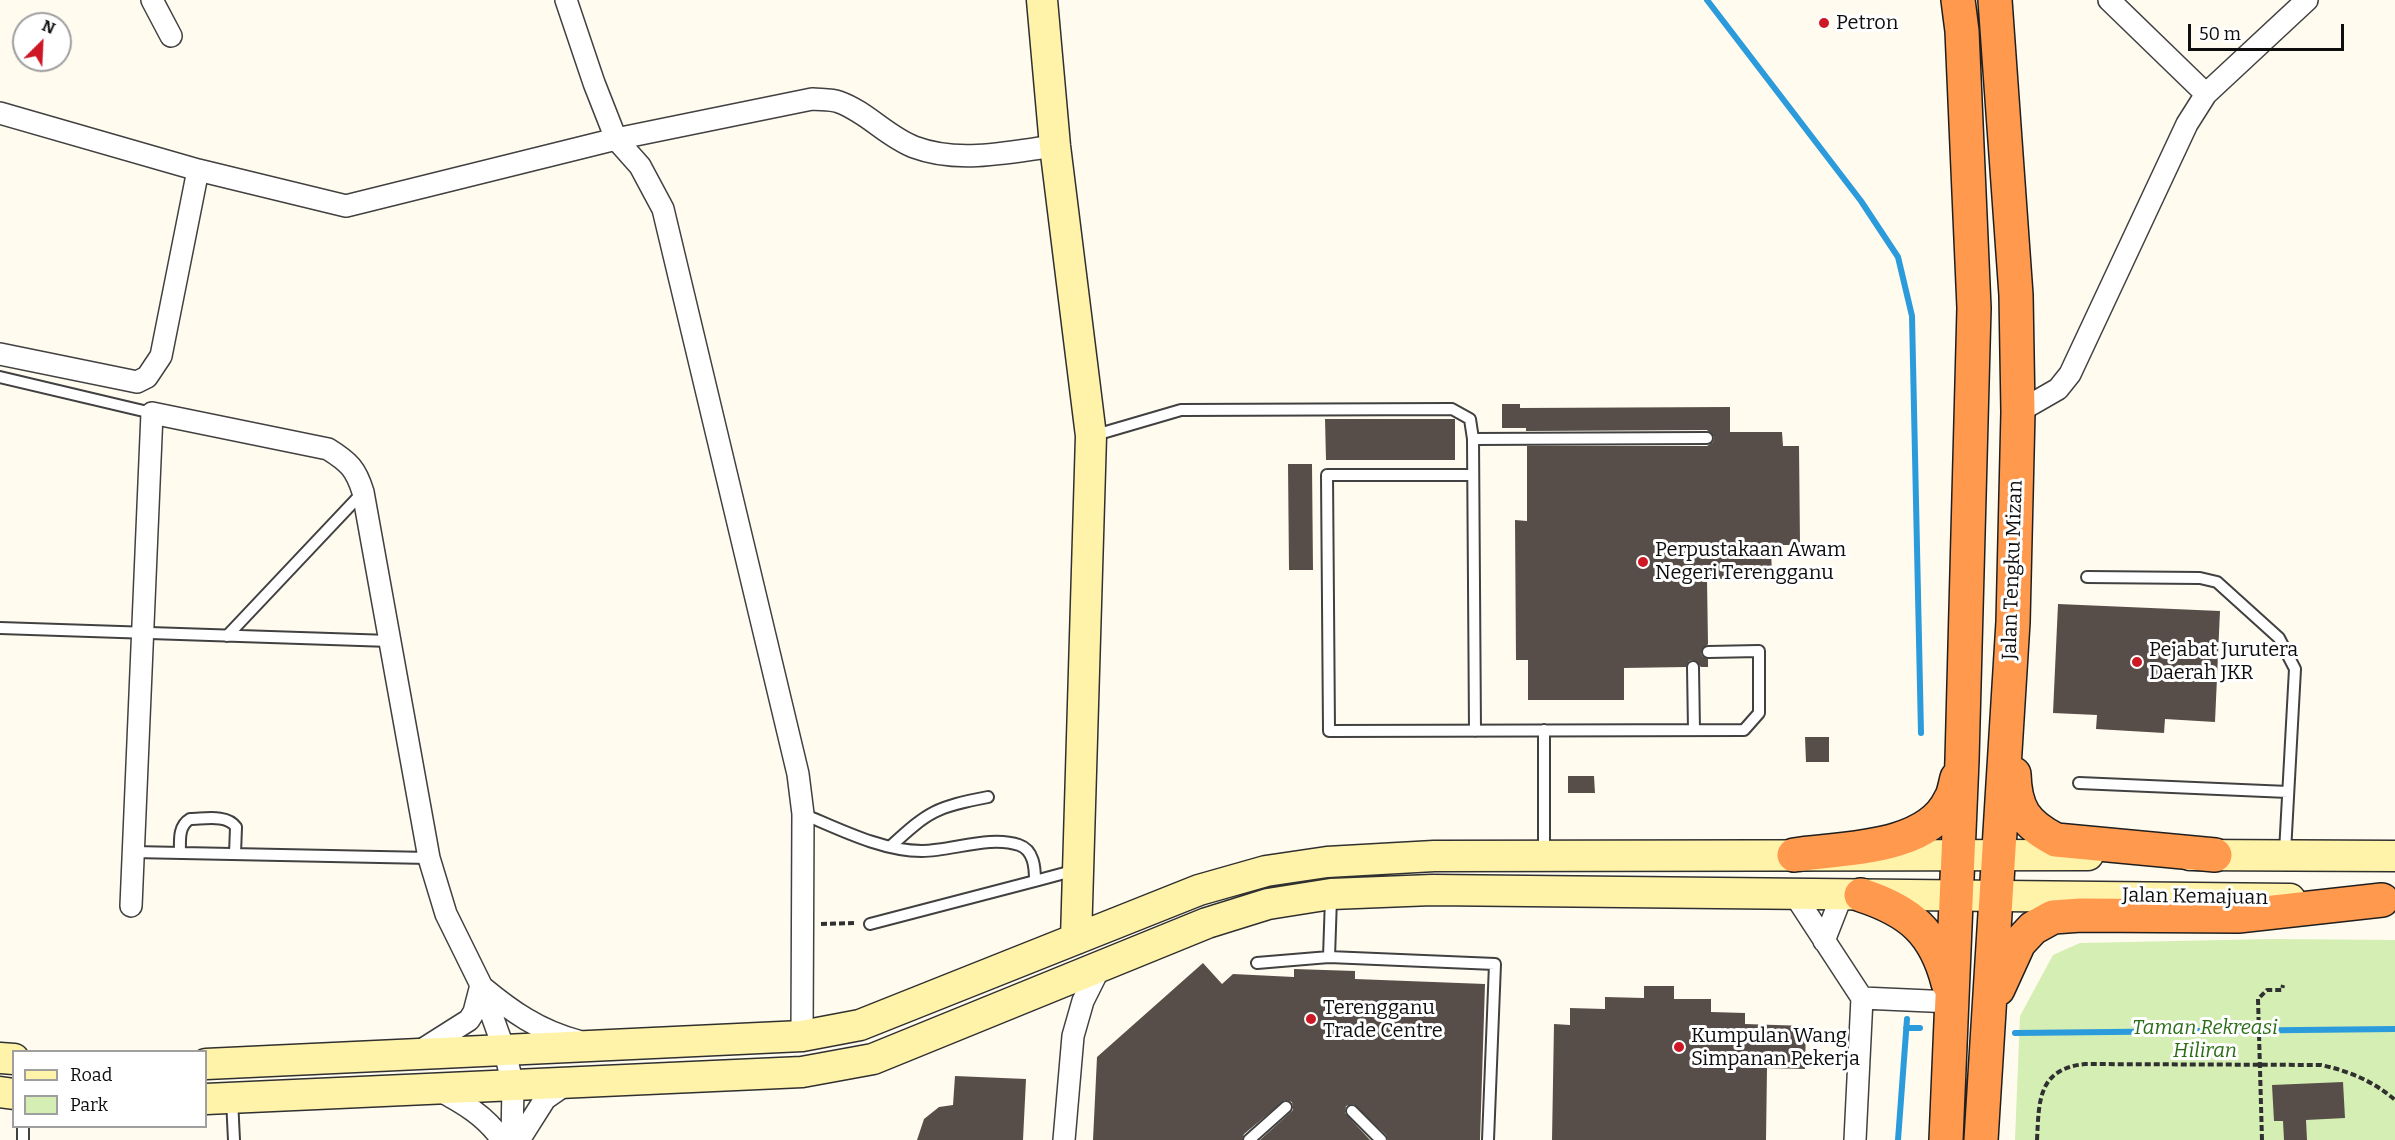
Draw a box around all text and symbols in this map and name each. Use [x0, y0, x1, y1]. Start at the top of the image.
place label: Petron [1836, 11, 1898, 35]
north arrow [12, 12, 72, 72]
scale bar [2191, 12, 2347, 50]
text: N [39, 16, 58, 38]
marker: Petron [1817, 16, 1831, 30]
text: 50 m [2199, 23, 2241, 45]
street label: Jalan Tengku Mizan [1998, 480, 2028, 660]
place label: Perpustakaan Awam Negeri Terengganu [1655, 538, 1846, 585]
marker: Perpustakaan Awam Negeri Terengganu [1636, 555, 1650, 569]
place label: Pejabat Jurutera Daerah JKR [2149, 638, 2298, 685]
marker: Pejabat Jurutera Daerah JKR [2130, 655, 2144, 669]
street label: Jalan Kemajuan [2122, 884, 2268, 910]
place label: Terengganu Trade Centre [1323, 996, 1443, 1043]
marker: Terengganu Trade Centre [1304, 1012, 1318, 1026]
park label: Taman Rekreasi Hiliran [2132, 1016, 2278, 1063]
place label: Kumpulan Wang Simpanan Pekerja [1691, 1024, 1860, 1071]
marker: Kumpulan Wang Simpanan Pekerja [1672, 1040, 1686, 1054]
legend [12, 1050, 207, 1128]
text: Road [70, 1064, 112, 1086]
text: Park [70, 1094, 108, 1116]

